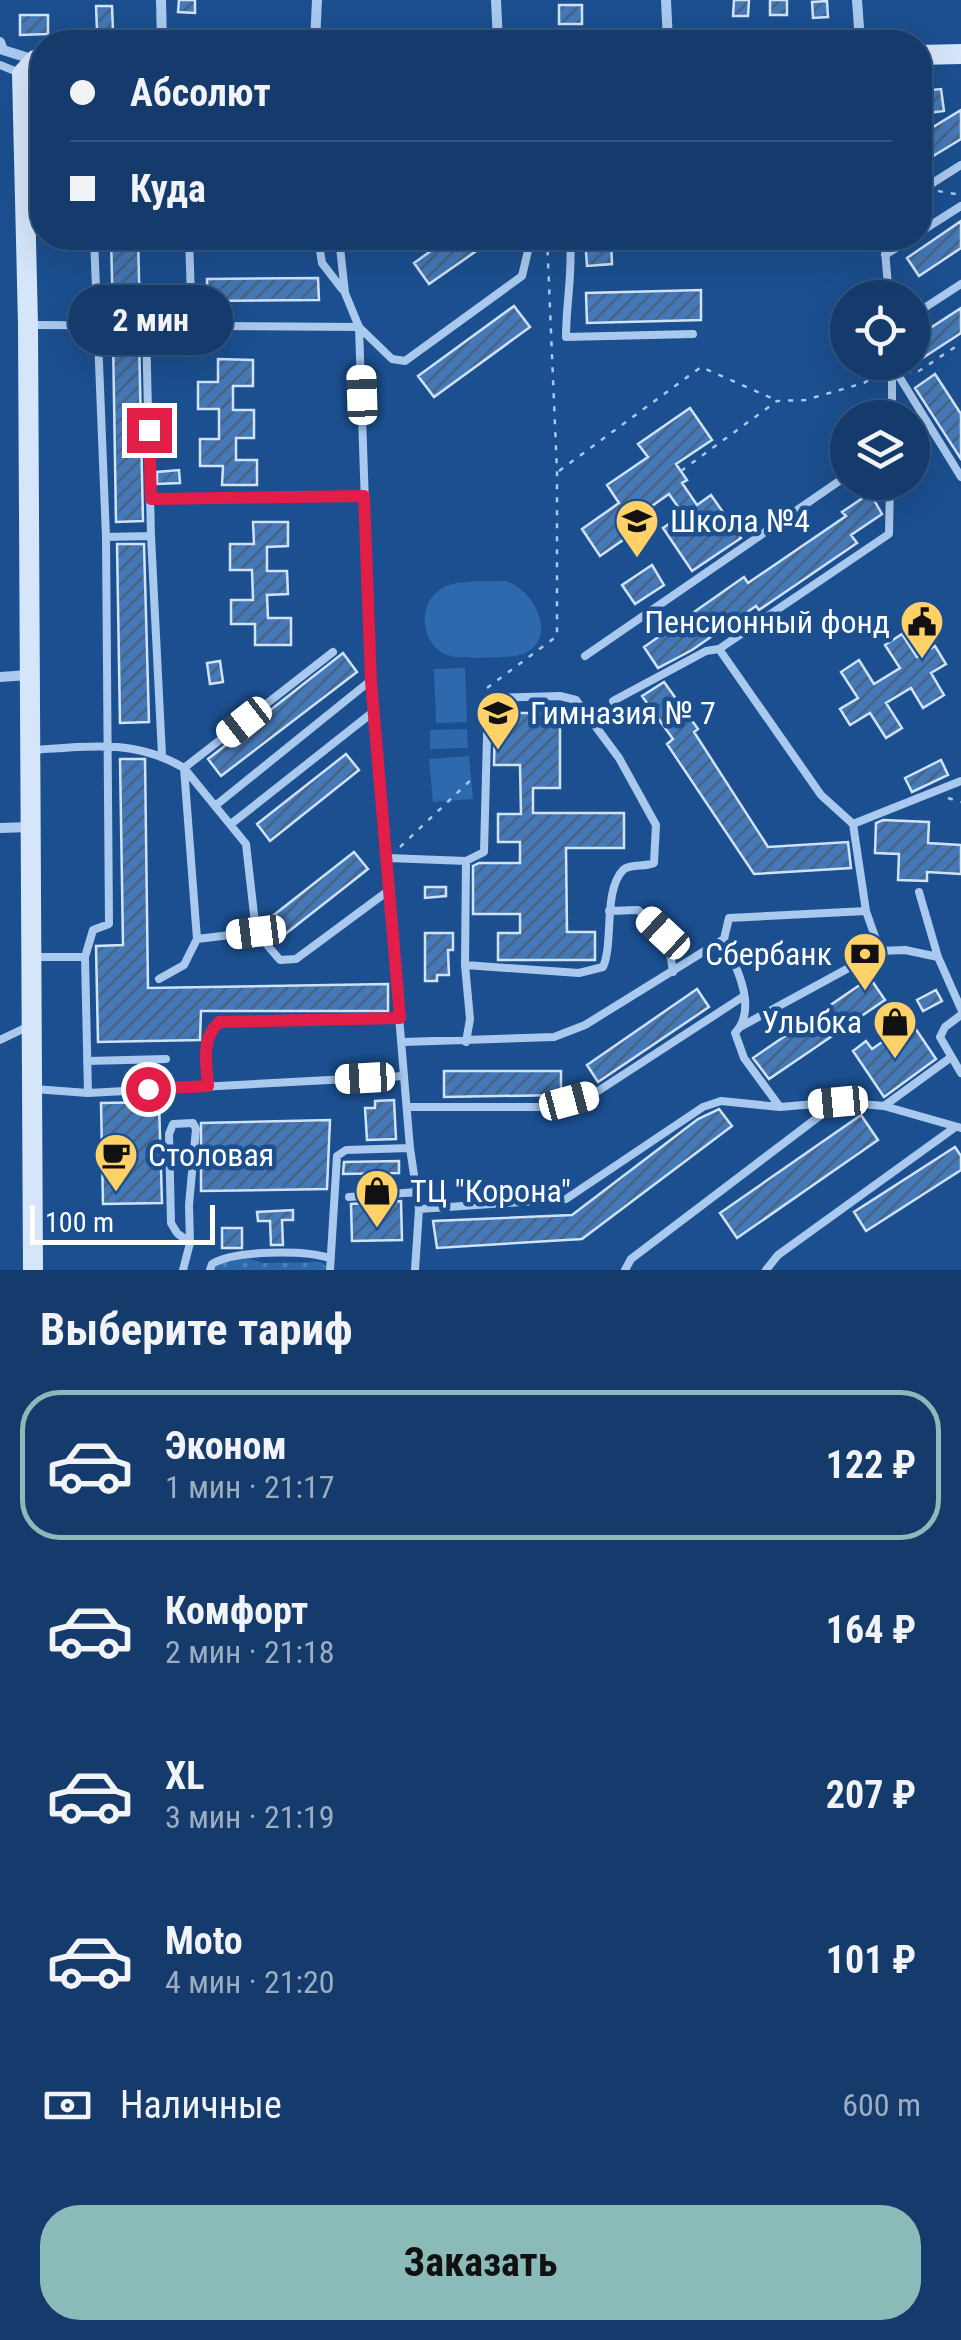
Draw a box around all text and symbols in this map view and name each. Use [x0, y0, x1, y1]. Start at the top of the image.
text: Абсолют [130, 71, 271, 115]
text: Куда [130, 167, 206, 211]
map controls [830, 280, 930, 500]
button: locate [830, 280, 930, 380]
callout: 2 мин [66, 285, 232, 355]
text: 2 мин [112, 301, 189, 339]
car [346, 364, 378, 426]
button: layers [830, 400, 930, 500]
route end [127, 408, 172, 453]
school or university icon: Школа №4 [614, 498, 660, 559]
place label: Школа №4 [670, 502, 810, 540]
public building icon: Пенсионный фонд [899, 599, 945, 660]
place label: Пенсионный фонд [644, 603, 890, 641]
school or university icon: Гимназия № 7 [475, 690, 521, 751]
car [211, 692, 277, 752]
place label: Гимназия № 7 [530, 694, 716, 732]
car [631, 902, 695, 964]
car [224, 913, 288, 951]
bank icon: Сбербанк [842, 931, 888, 992]
place label: Сбербанк [705, 935, 832, 973]
shop icon: Улыбка [872, 999, 918, 1060]
place label: Улыбка [762, 1003, 862, 1041]
car [334, 1061, 396, 1095]
route start [126, 1067, 171, 1112]
car [536, 1079, 602, 1123]
car [807, 1084, 869, 1120]
cafe icon: Столовая [93, 1132, 139, 1193]
place label: Столовая [148, 1136, 274, 1174]
shop icon: ТЦ "Корона" [354, 1168, 400, 1229]
place label: ТЦ "Корона" [410, 1172, 571, 1210]
scale bar [30, 1200, 215, 1244]
text: 100 m [45, 1206, 114, 1239]
text: Выберите тариф [40, 1303, 353, 1356]
icon: car [45, 1420, 135, 1510]
text: Эконом [165, 1424, 287, 1468]
text: 122 ₽ [826, 1443, 916, 1487]
text: 1 мин · 21:17 [165, 1468, 335, 1506]
icon: car [45, 1585, 135, 1675]
text: Комфорт [165, 1589, 308, 1633]
text: 164 ₽ [826, 1608, 916, 1652]
text: 2 мин · 21:18 [165, 1633, 335, 1671]
icon: car [45, 1750, 135, 1840]
text: XL [165, 1754, 204, 1798]
text: 207 ₽ [826, 1773, 916, 1817]
text: 3 мин · 21:19 [165, 1798, 335, 1836]
icon: car [45, 1915, 135, 2005]
text: Moto [165, 1919, 243, 1963]
text: 101 ₽ [826, 1938, 916, 1982]
text: 4 мин · 21:20 [165, 1963, 335, 2001]
icon: cash [40, 2078, 95, 2133]
text: Наличные [120, 2083, 282, 2127]
text: 600 m [842, 2086, 921, 2124]
button: Заказать [40, 2205, 921, 2320]

